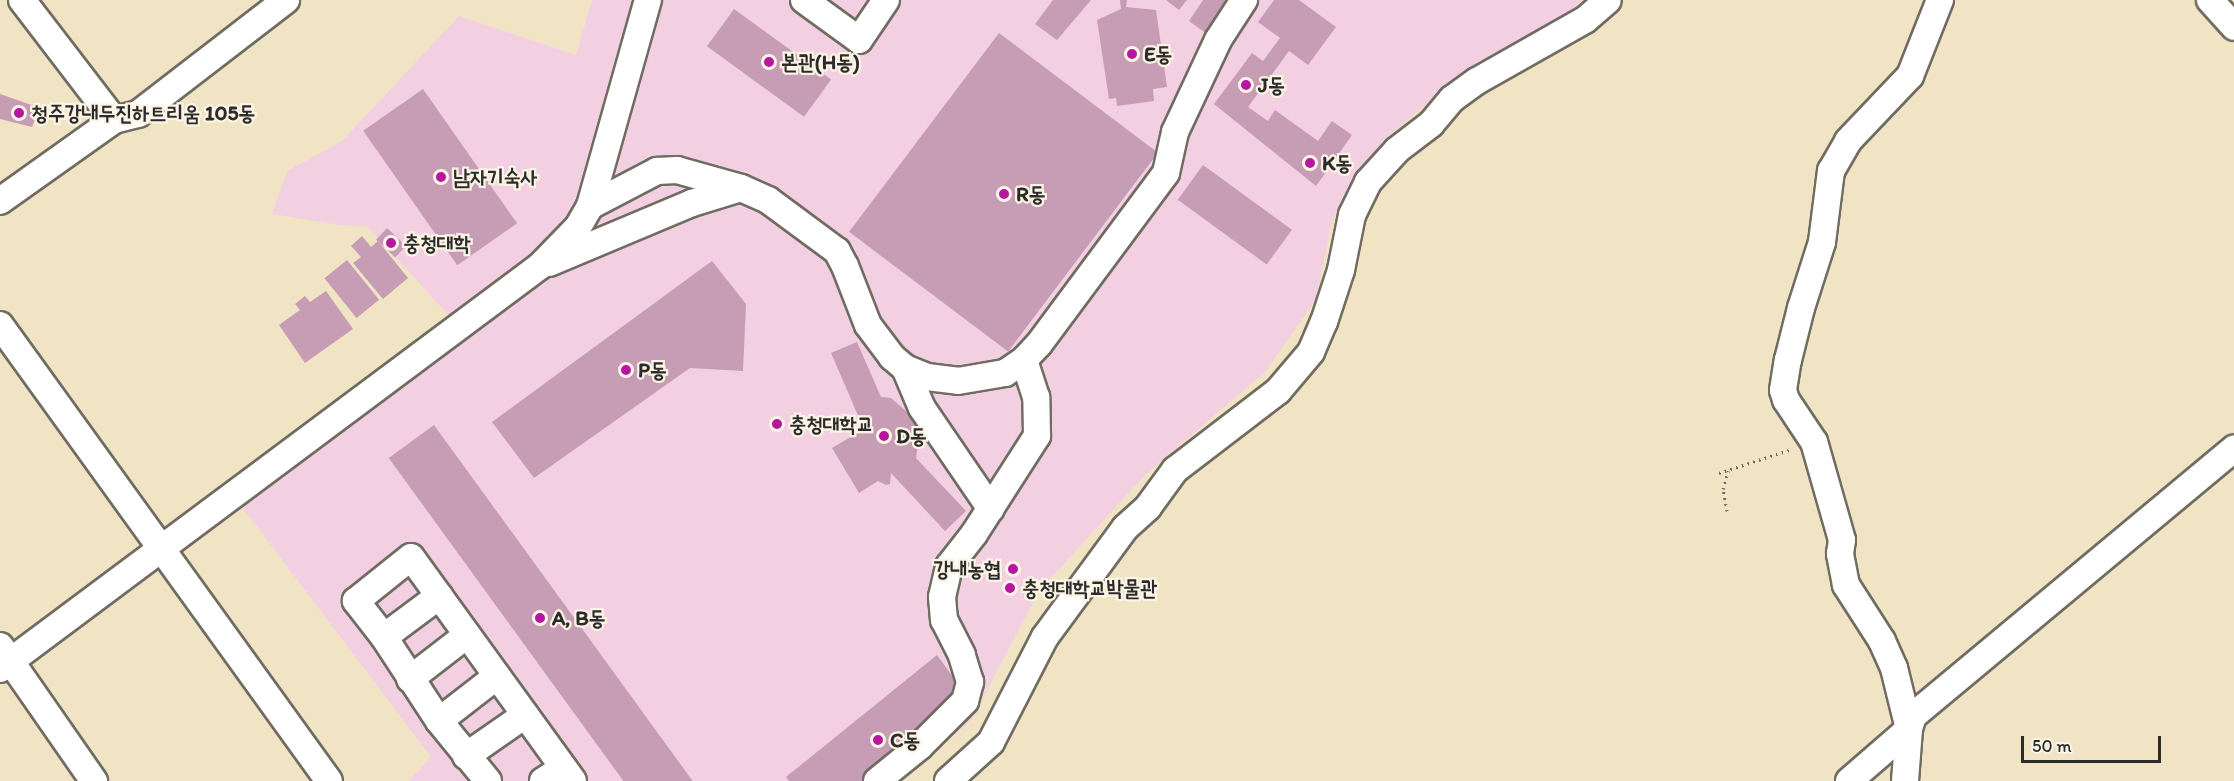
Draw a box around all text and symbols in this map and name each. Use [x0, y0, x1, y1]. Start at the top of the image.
place label: E동 [1144, 41, 1172, 67]
marker: E동 [1125, 47, 1139, 61]
place label: 본관(H동) [781, 49, 860, 75]
marker: 본관(H동) [762, 55, 776, 69]
place label: J동 [1258, 72, 1285, 98]
marker: J동 [1239, 78, 1253, 92]
place label: 청주강내두진하트리움 105동 [31, 100, 255, 126]
marker: 청주강내두진하트리움 105동 [12, 106, 26, 120]
place label: K동 [1322, 150, 1352, 176]
marker: K동 [1303, 156, 1317, 170]
place label: 남자기숙사 [453, 164, 537, 190]
marker: 남자기숙사 [434, 170, 448, 184]
place label: R동 [1016, 181, 1046, 207]
marker: R동 [997, 187, 1011, 201]
place label: 충청대학 [403, 230, 471, 256]
marker: 충청대학 [384, 236, 398, 250]
place label: P동 [638, 357, 667, 383]
marker: P동 [619, 363, 633, 377]
place label: 충청대학교 [789, 411, 873, 437]
marker: 충청대학교 [770, 417, 784, 431]
place label: D동 [896, 423, 927, 449]
marker: D동 [877, 429, 891, 443]
place label: 강내농협 [933, 556, 1001, 582]
marker: 강내농협 [1006, 562, 1020, 576]
place label: 충청대학교박물관 [1022, 575, 1157, 601]
marker: 충청대학교박물관 [1003, 581, 1017, 595]
place label: A, B동 [552, 605, 606, 631]
marker: A, B동 [533, 611, 547, 625]
scale bar [2024, 724, 2164, 762]
place label: C동 [890, 727, 920, 753]
marker: C동 [871, 733, 885, 747]
text: 50 m [2032, 735, 2072, 757]

